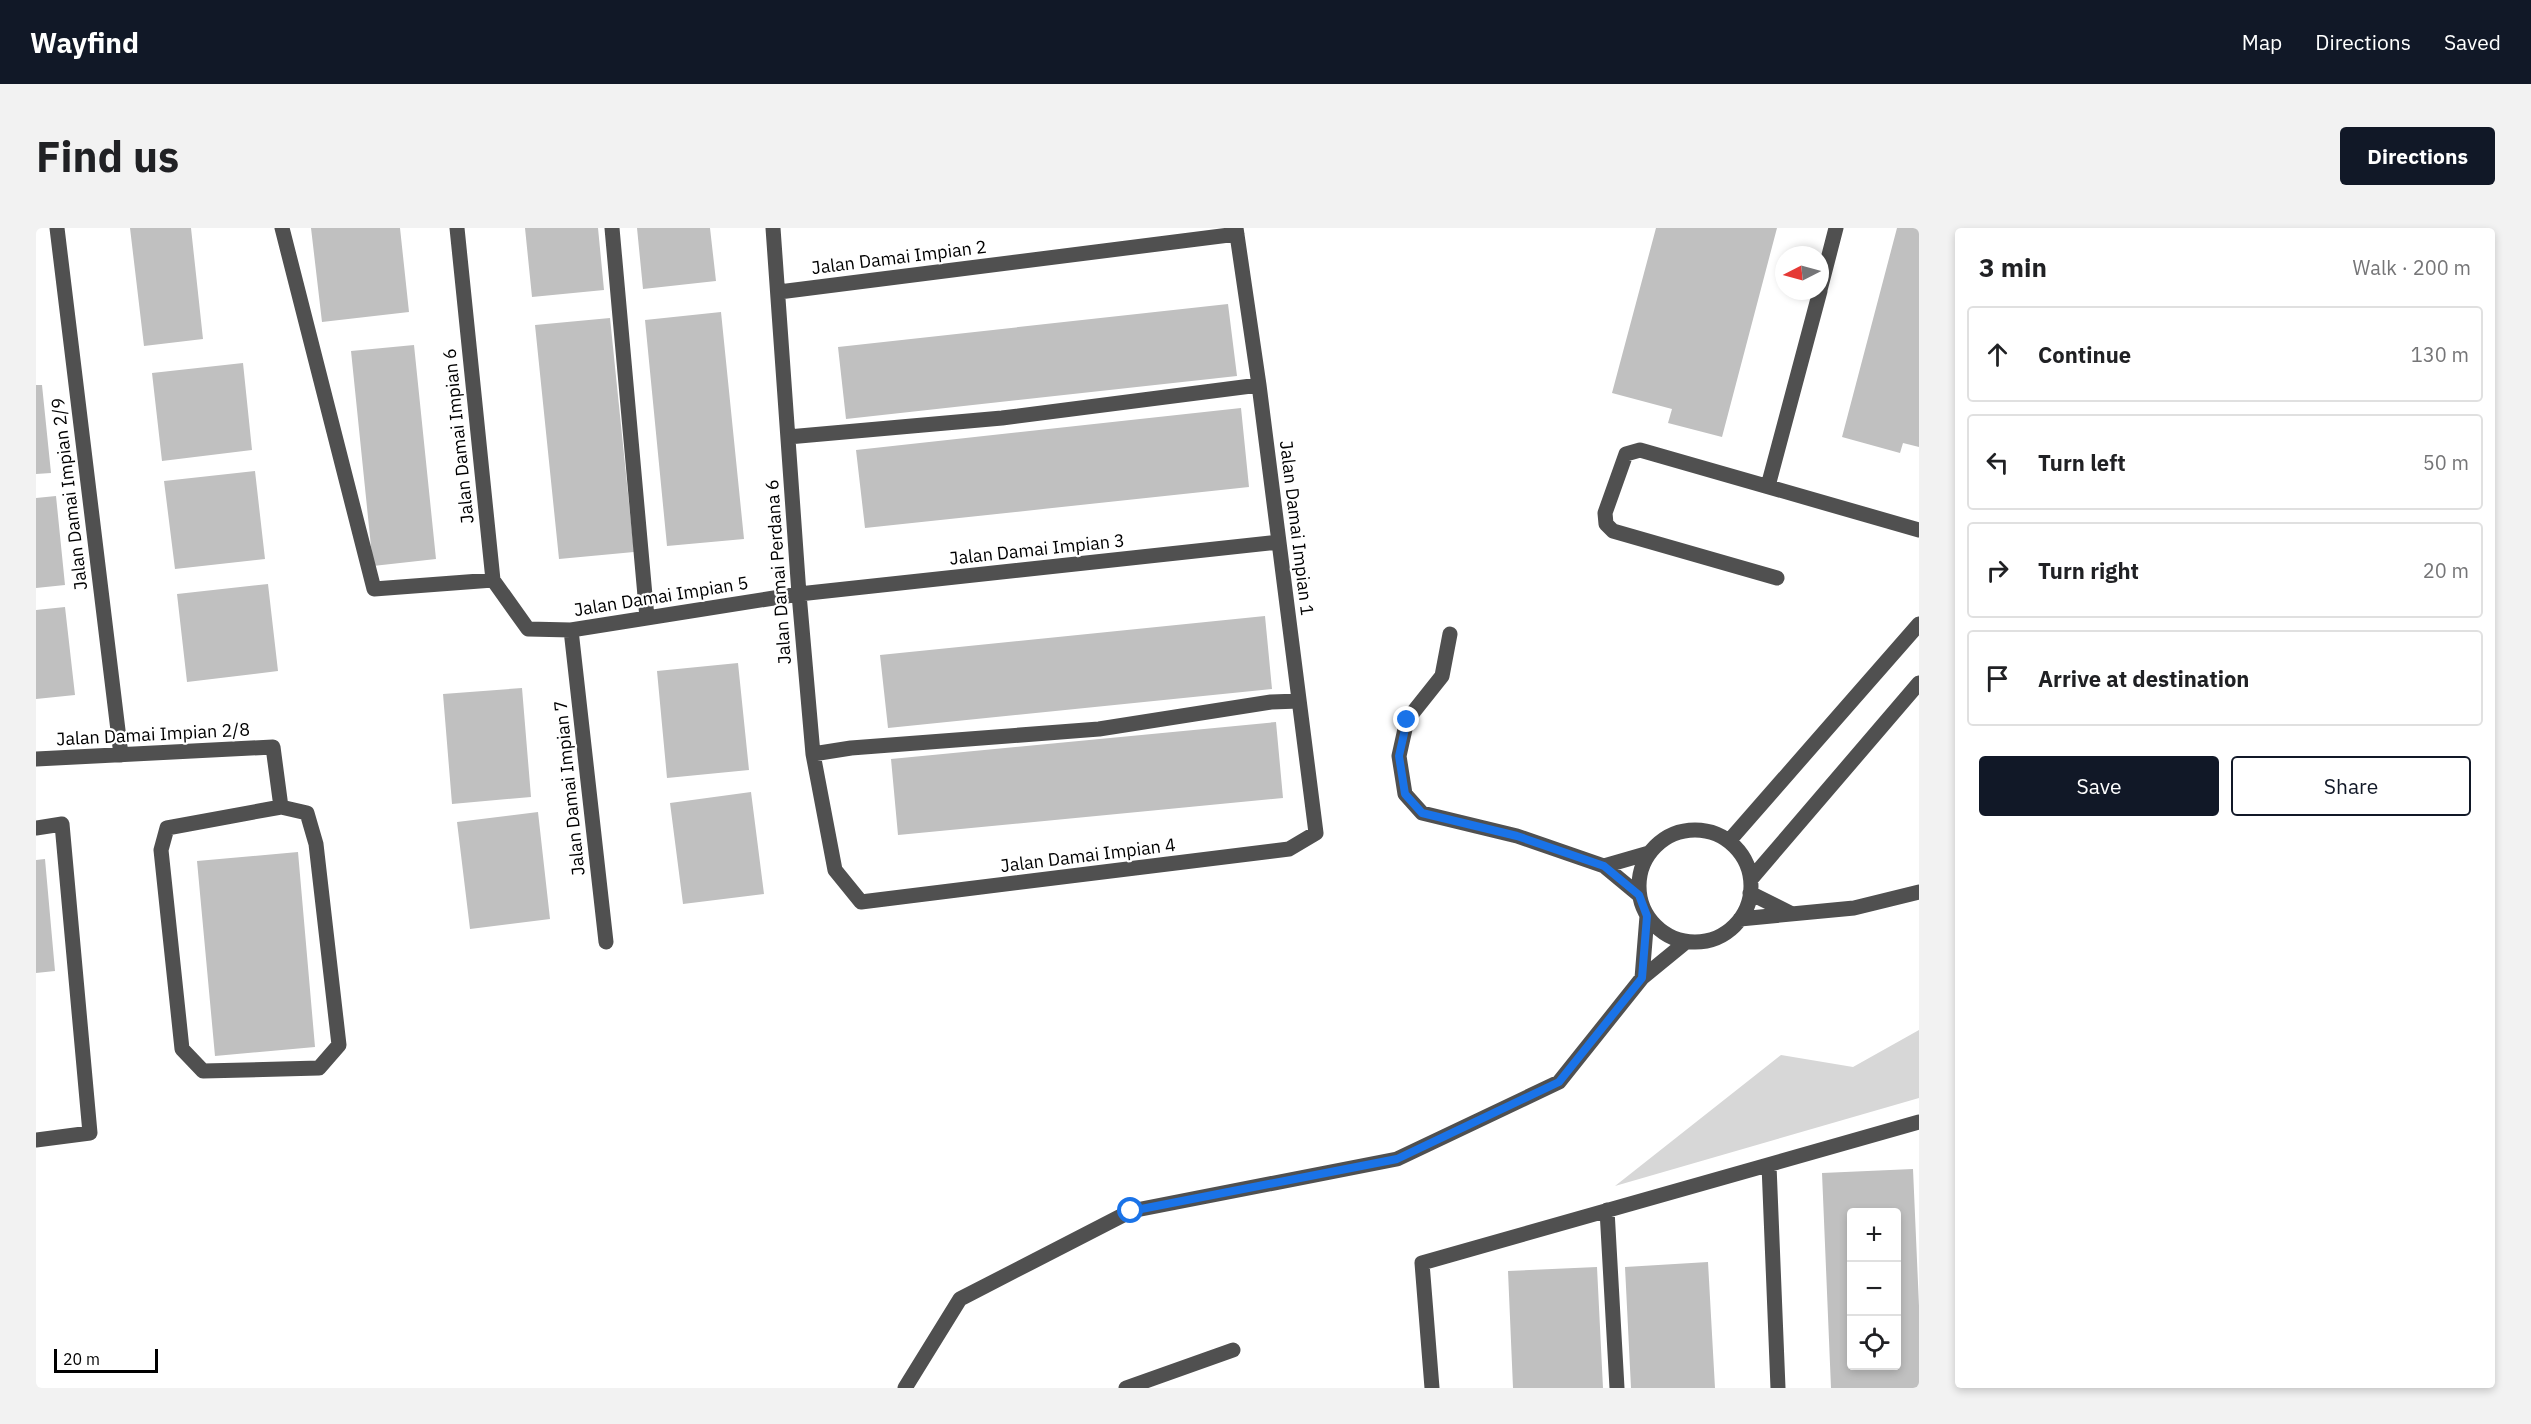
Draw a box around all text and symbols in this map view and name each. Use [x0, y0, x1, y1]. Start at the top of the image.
text: Wayfind [30, 24, 139, 61]
text: Map [2242, 28, 2282, 56]
text: Directions [2315, 28, 2411, 56]
text: Saved [2444, 28, 2501, 56]
button: Directions [2340, 127, 2495, 185]
text: Find us [36, 129, 179, 184]
street label: Jalan Damai Impian 2 [810, 235, 988, 279]
north arrow [1775, 246, 1829, 300]
text: 3 min [1979, 250, 2047, 284]
text: Walk · 200 m [2353, 254, 2471, 281]
icon: ahead [1981, 338, 2014, 371]
text: Continue [2038, 340, 2131, 369]
text: 130 m [2411, 341, 2469, 368]
street label: Jalan Damai Impian 6 [437, 347, 479, 525]
street label: Jalan Damai Impian 2/9 [46, 396, 92, 592]
street label: Jalan Damai Impian 1 [1275, 439, 1319, 617]
icon: left [1981, 446, 2014, 479]
text: Turn left [2038, 448, 2126, 477]
text: 50 m [2423, 449, 2469, 476]
street label: Jalan Damai Perdana 6 [760, 479, 796, 665]
street label: Jalan Damai Impian 3 [948, 528, 1126, 570]
icon: right [1981, 554, 2014, 587]
text: Turn right [2038, 556, 2139, 585]
text: 20 m [2423, 557, 2469, 584]
street label: Jalan Damai Impian 5 [572, 571, 750, 621]
icon: arrive [1981, 662, 2014, 695]
text: Arrive at destination [2038, 664, 2249, 693]
street label: Jalan Damai Impian 7 [548, 699, 590, 877]
route end [1393, 706, 1419, 732]
street label: Jalan Damai Impian 2/8 [56, 717, 250, 751]
button: Save [1979, 756, 2219, 816]
button: Share [2231, 756, 2471, 816]
street label: Jalan Damai Impian 4 [999, 833, 1177, 877]
route start [1117, 1197, 1143, 1223]
map controls [1847, 1208, 1901, 1370]
button: + [1847, 1208, 1901, 1262]
button: − [1847, 1262, 1901, 1316]
button: locate [1847, 1316, 1901, 1370]
scale bar [54, 1346, 158, 1374]
text: 20 m [63, 1349, 100, 1369]

